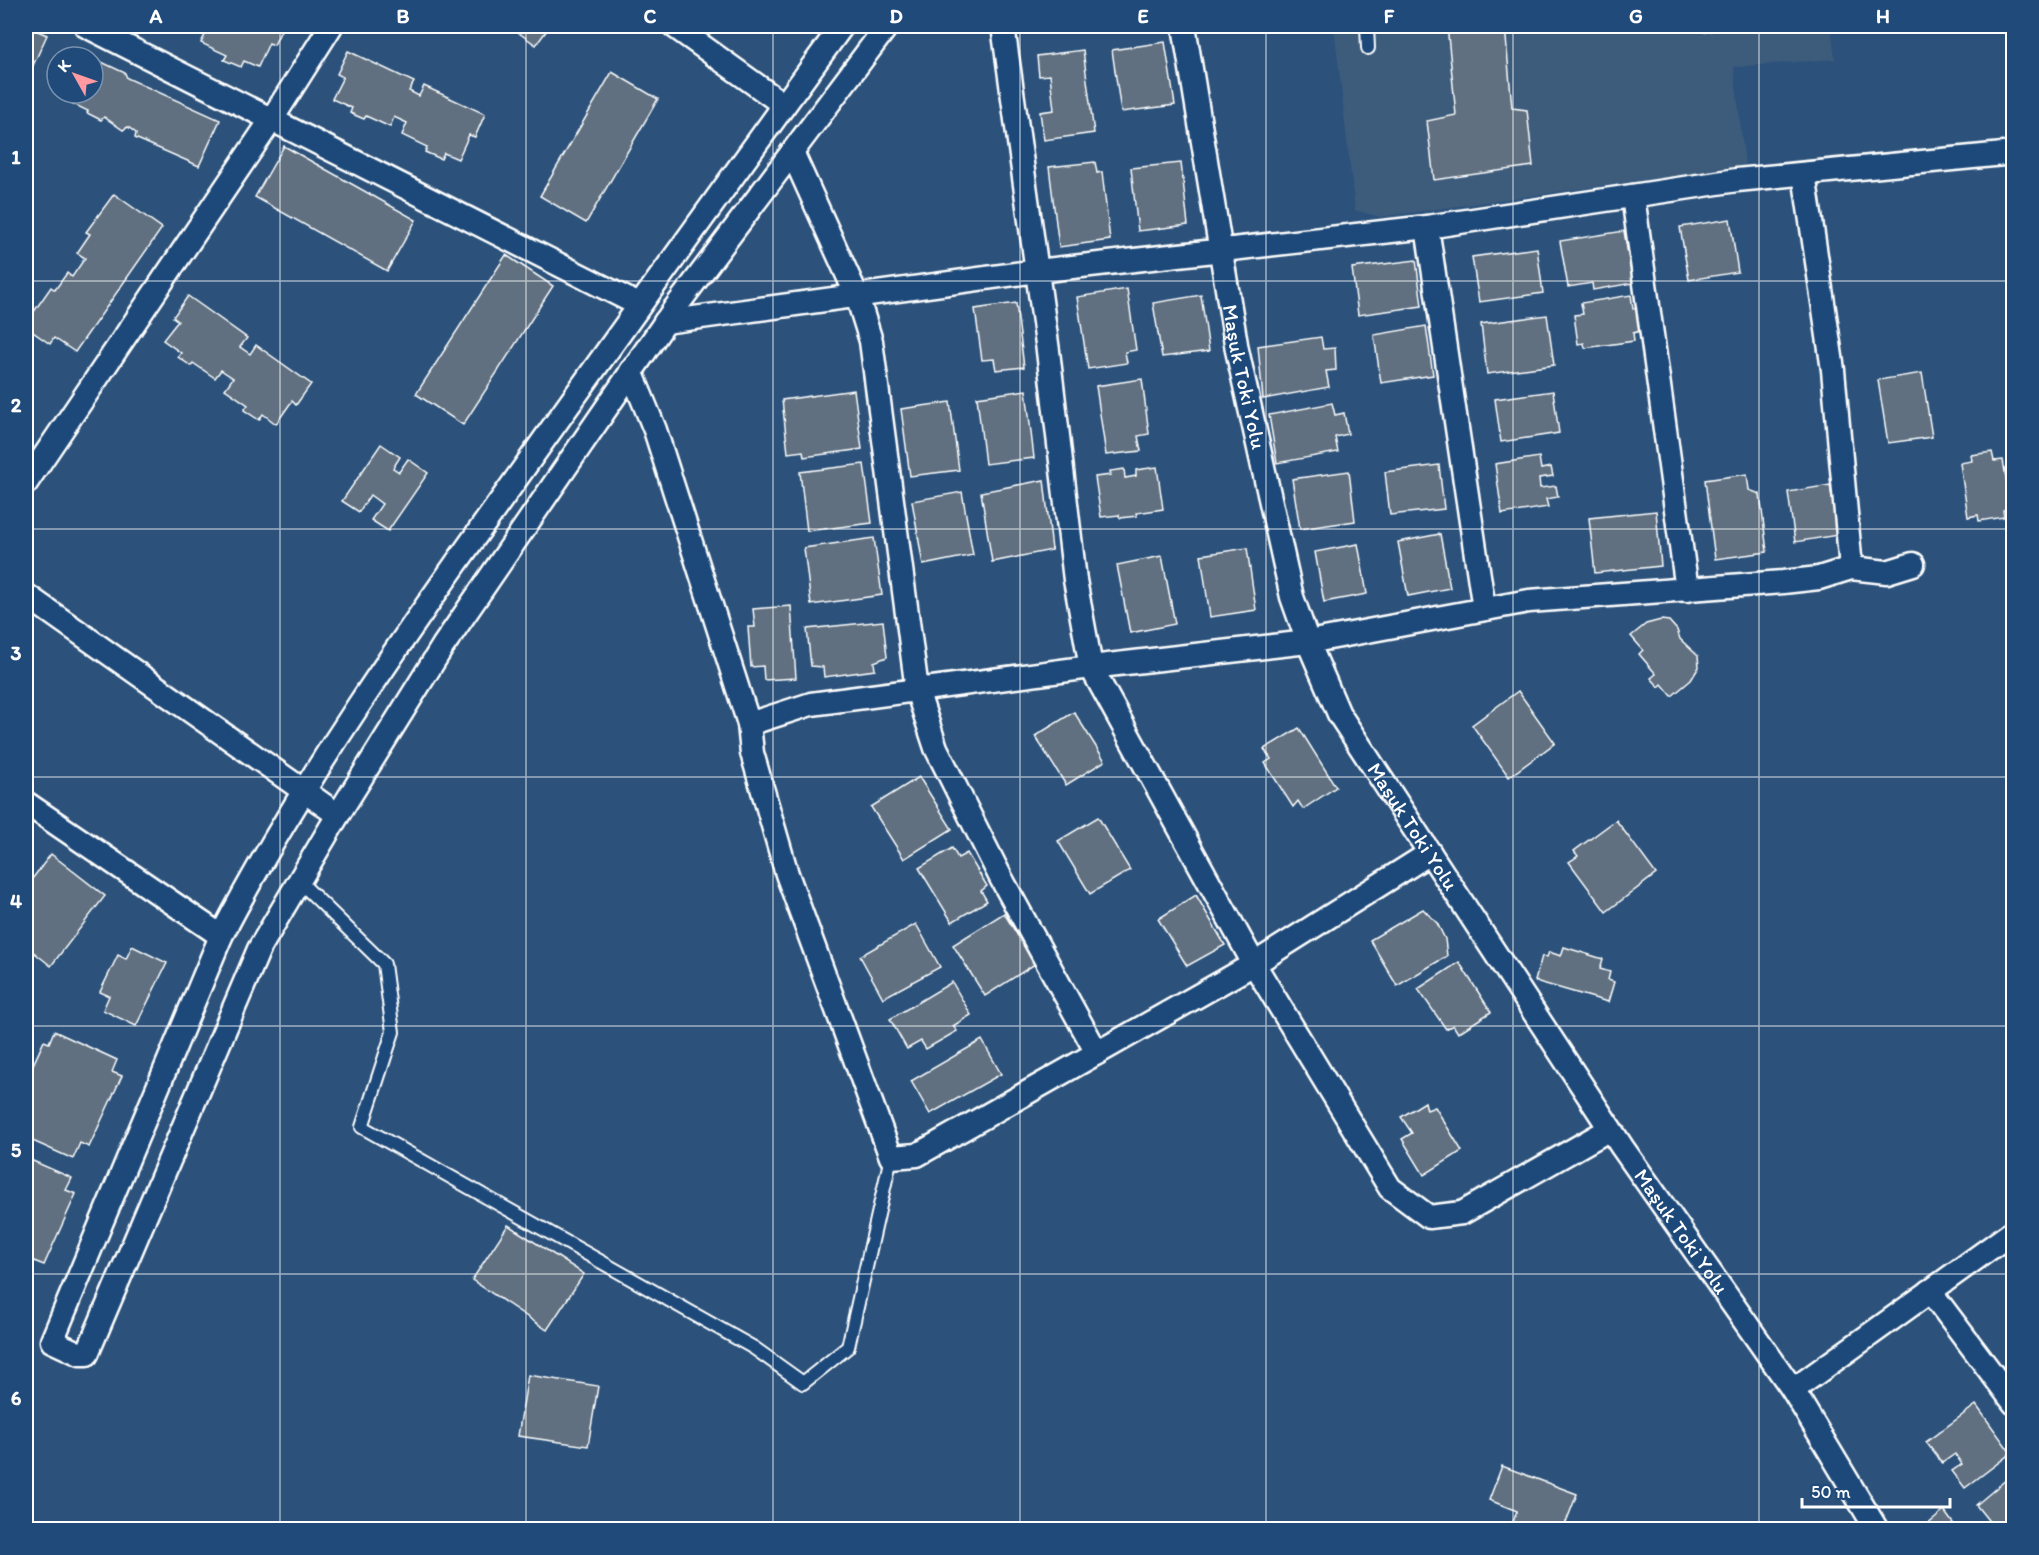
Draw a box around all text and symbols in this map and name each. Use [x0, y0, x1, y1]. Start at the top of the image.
text: A [149, 4, 163, 28]
text: B [397, 4, 410, 28]
text: C [644, 4, 657, 28]
text: D [889, 4, 903, 28]
text: E [1137, 4, 1149, 28]
text: F [1384, 4, 1395, 28]
text: G [1629, 4, 1643, 28]
text: H [1876, 4, 1890, 28]
north arrow [45, 45, 105, 105]
text: K [53, 55, 75, 76]
text: 1 [11, 145, 21, 169]
street label: Maşuk Toki Yolu [1218, 302, 1272, 452]
text: 2 [11, 393, 22, 417]
text: 3 [11, 641, 22, 665]
street label: Maşuk Toki Yolu [1362, 758, 1464, 895]
text: 4 [10, 889, 22, 913]
text: 5 [11, 1138, 22, 1162]
street label: Maşuk Toki Yolu [1629, 1164, 1735, 1299]
text: 6 [11, 1386, 22, 1410]
scale bar [1802, 1471, 1950, 1509]
text: 50 m [1811, 1481, 1851, 1503]

